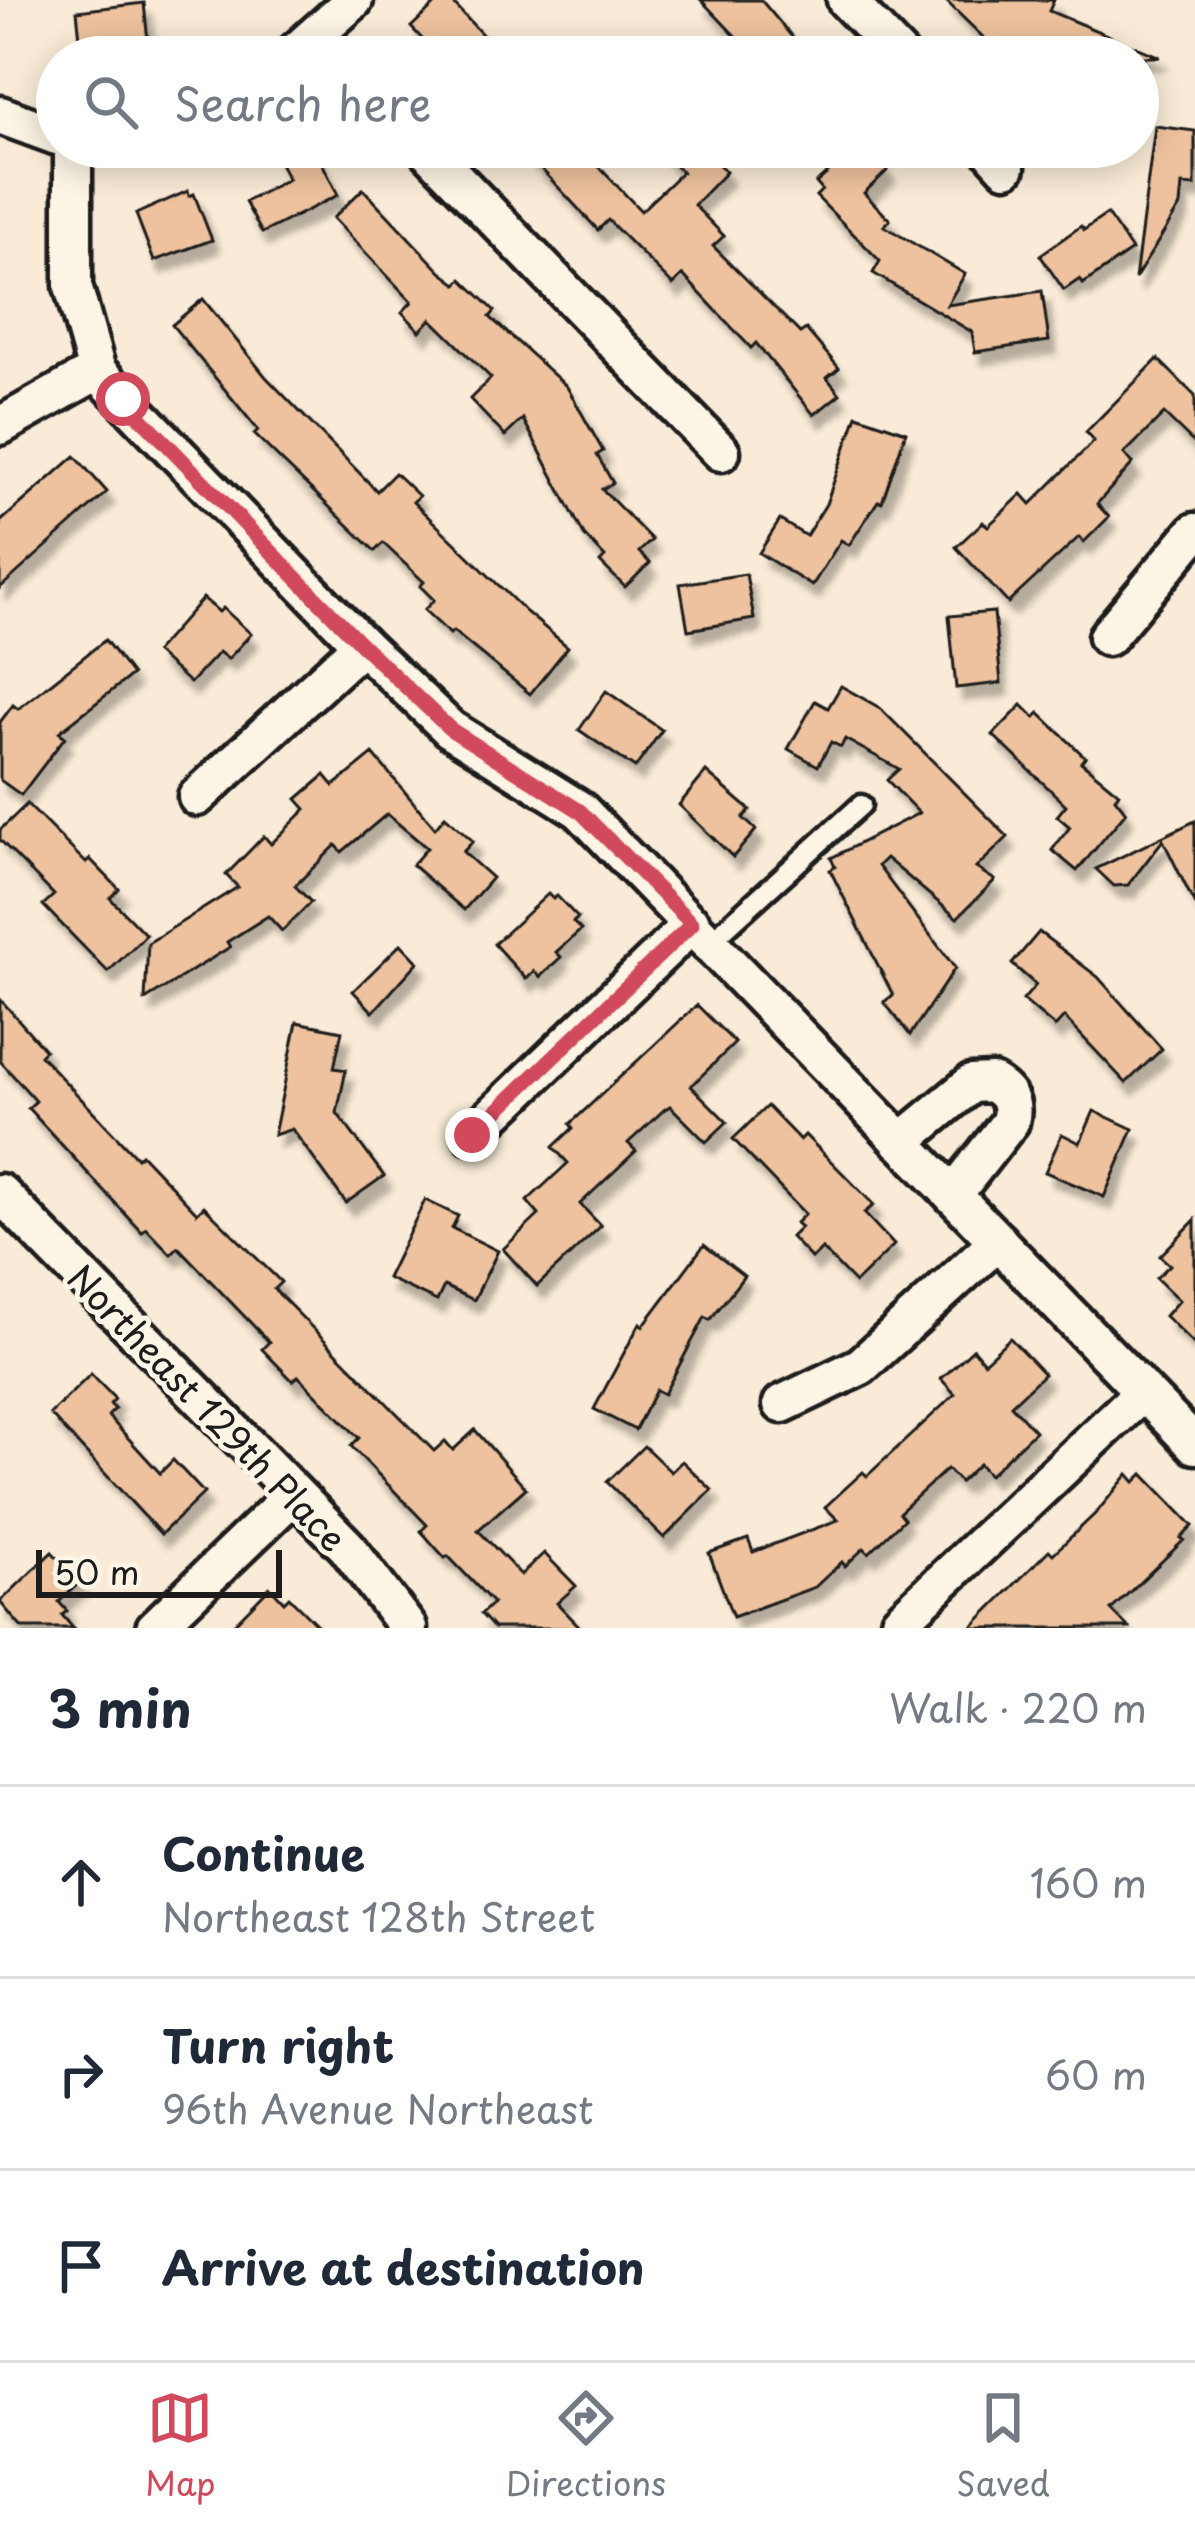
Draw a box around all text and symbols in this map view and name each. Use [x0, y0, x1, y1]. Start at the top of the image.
search box [36, 36, 1159, 168]
text: Search here [174, 68, 431, 136]
icon: search [78, 69, 144, 135]
route start [96, 372, 150, 426]
route end [445, 1108, 499, 1162]
street label: Northeast 129th Place [56, 1251, 360, 1563]
scale bar [36, 1544, 282, 1597]
text: 50 m [54, 1546, 140, 1596]
text: 3 min [48, 1668, 192, 1745]
text: Walk · 220 m [889, 1677, 1147, 1736]
text: Continue [162, 1818, 365, 1886]
icon: ahead [48, 1849, 114, 1915]
text: 160 m [1030, 1852, 1147, 1911]
text: Northeast 128th Street [162, 1886, 595, 1945]
text: Turn right [162, 2010, 394, 2078]
icon: right [48, 2041, 114, 2107]
text: 60 m [1045, 2044, 1147, 2103]
text: 96th Avenue Northeast [162, 2078, 594, 2137]
text: Arrive at destination [162, 2232, 645, 2300]
icon: arrive [48, 2233, 114, 2299]
tab: Map [145, 2385, 216, 2507]
tab: Directions [506, 2385, 666, 2507]
tab: Saved [956, 2385, 1050, 2507]

